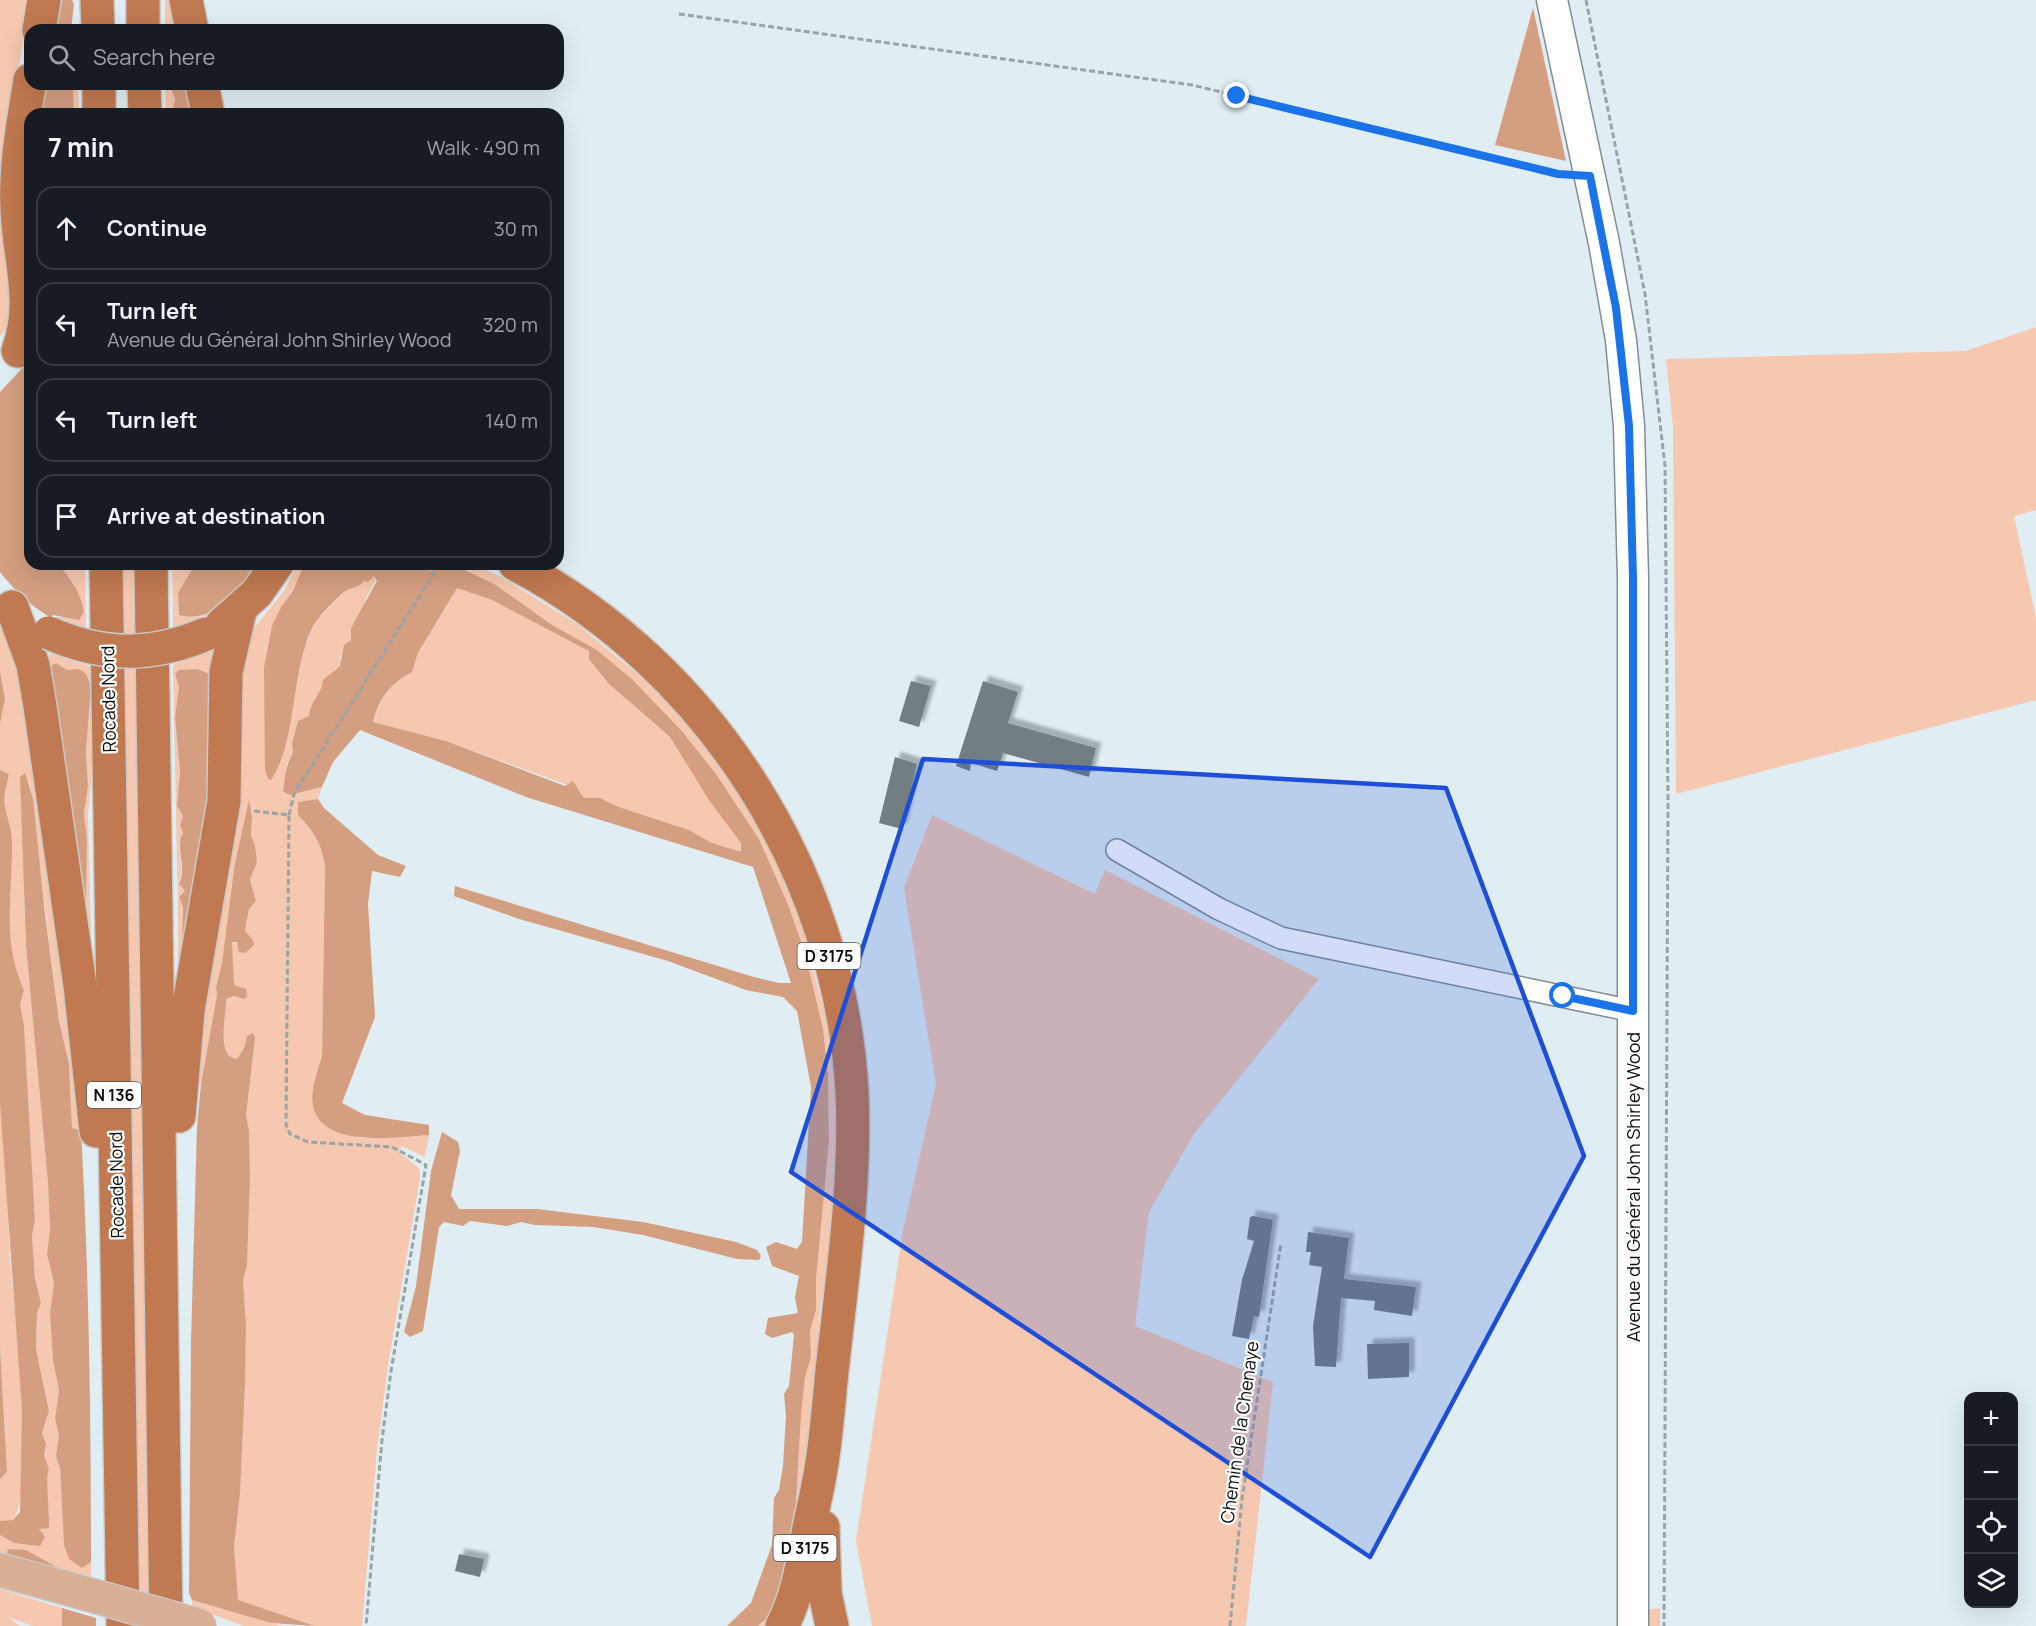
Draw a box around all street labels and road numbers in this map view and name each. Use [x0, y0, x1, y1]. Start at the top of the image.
street label: Rocade Nord [95, 645, 121, 753]
road number: D 3175 [798, 943, 860, 969]
street label: Avenue du Général John Shirley Wood [1621, 1032, 1645, 1342]
road number: N 136 [87, 1082, 141, 1108]
street label: Rocade Nord [103, 1131, 129, 1239]
street label: Chemin de la Chenaye [1214, 1339, 1264, 1525]
road number: D 3175 [774, 1535, 836, 1561]

